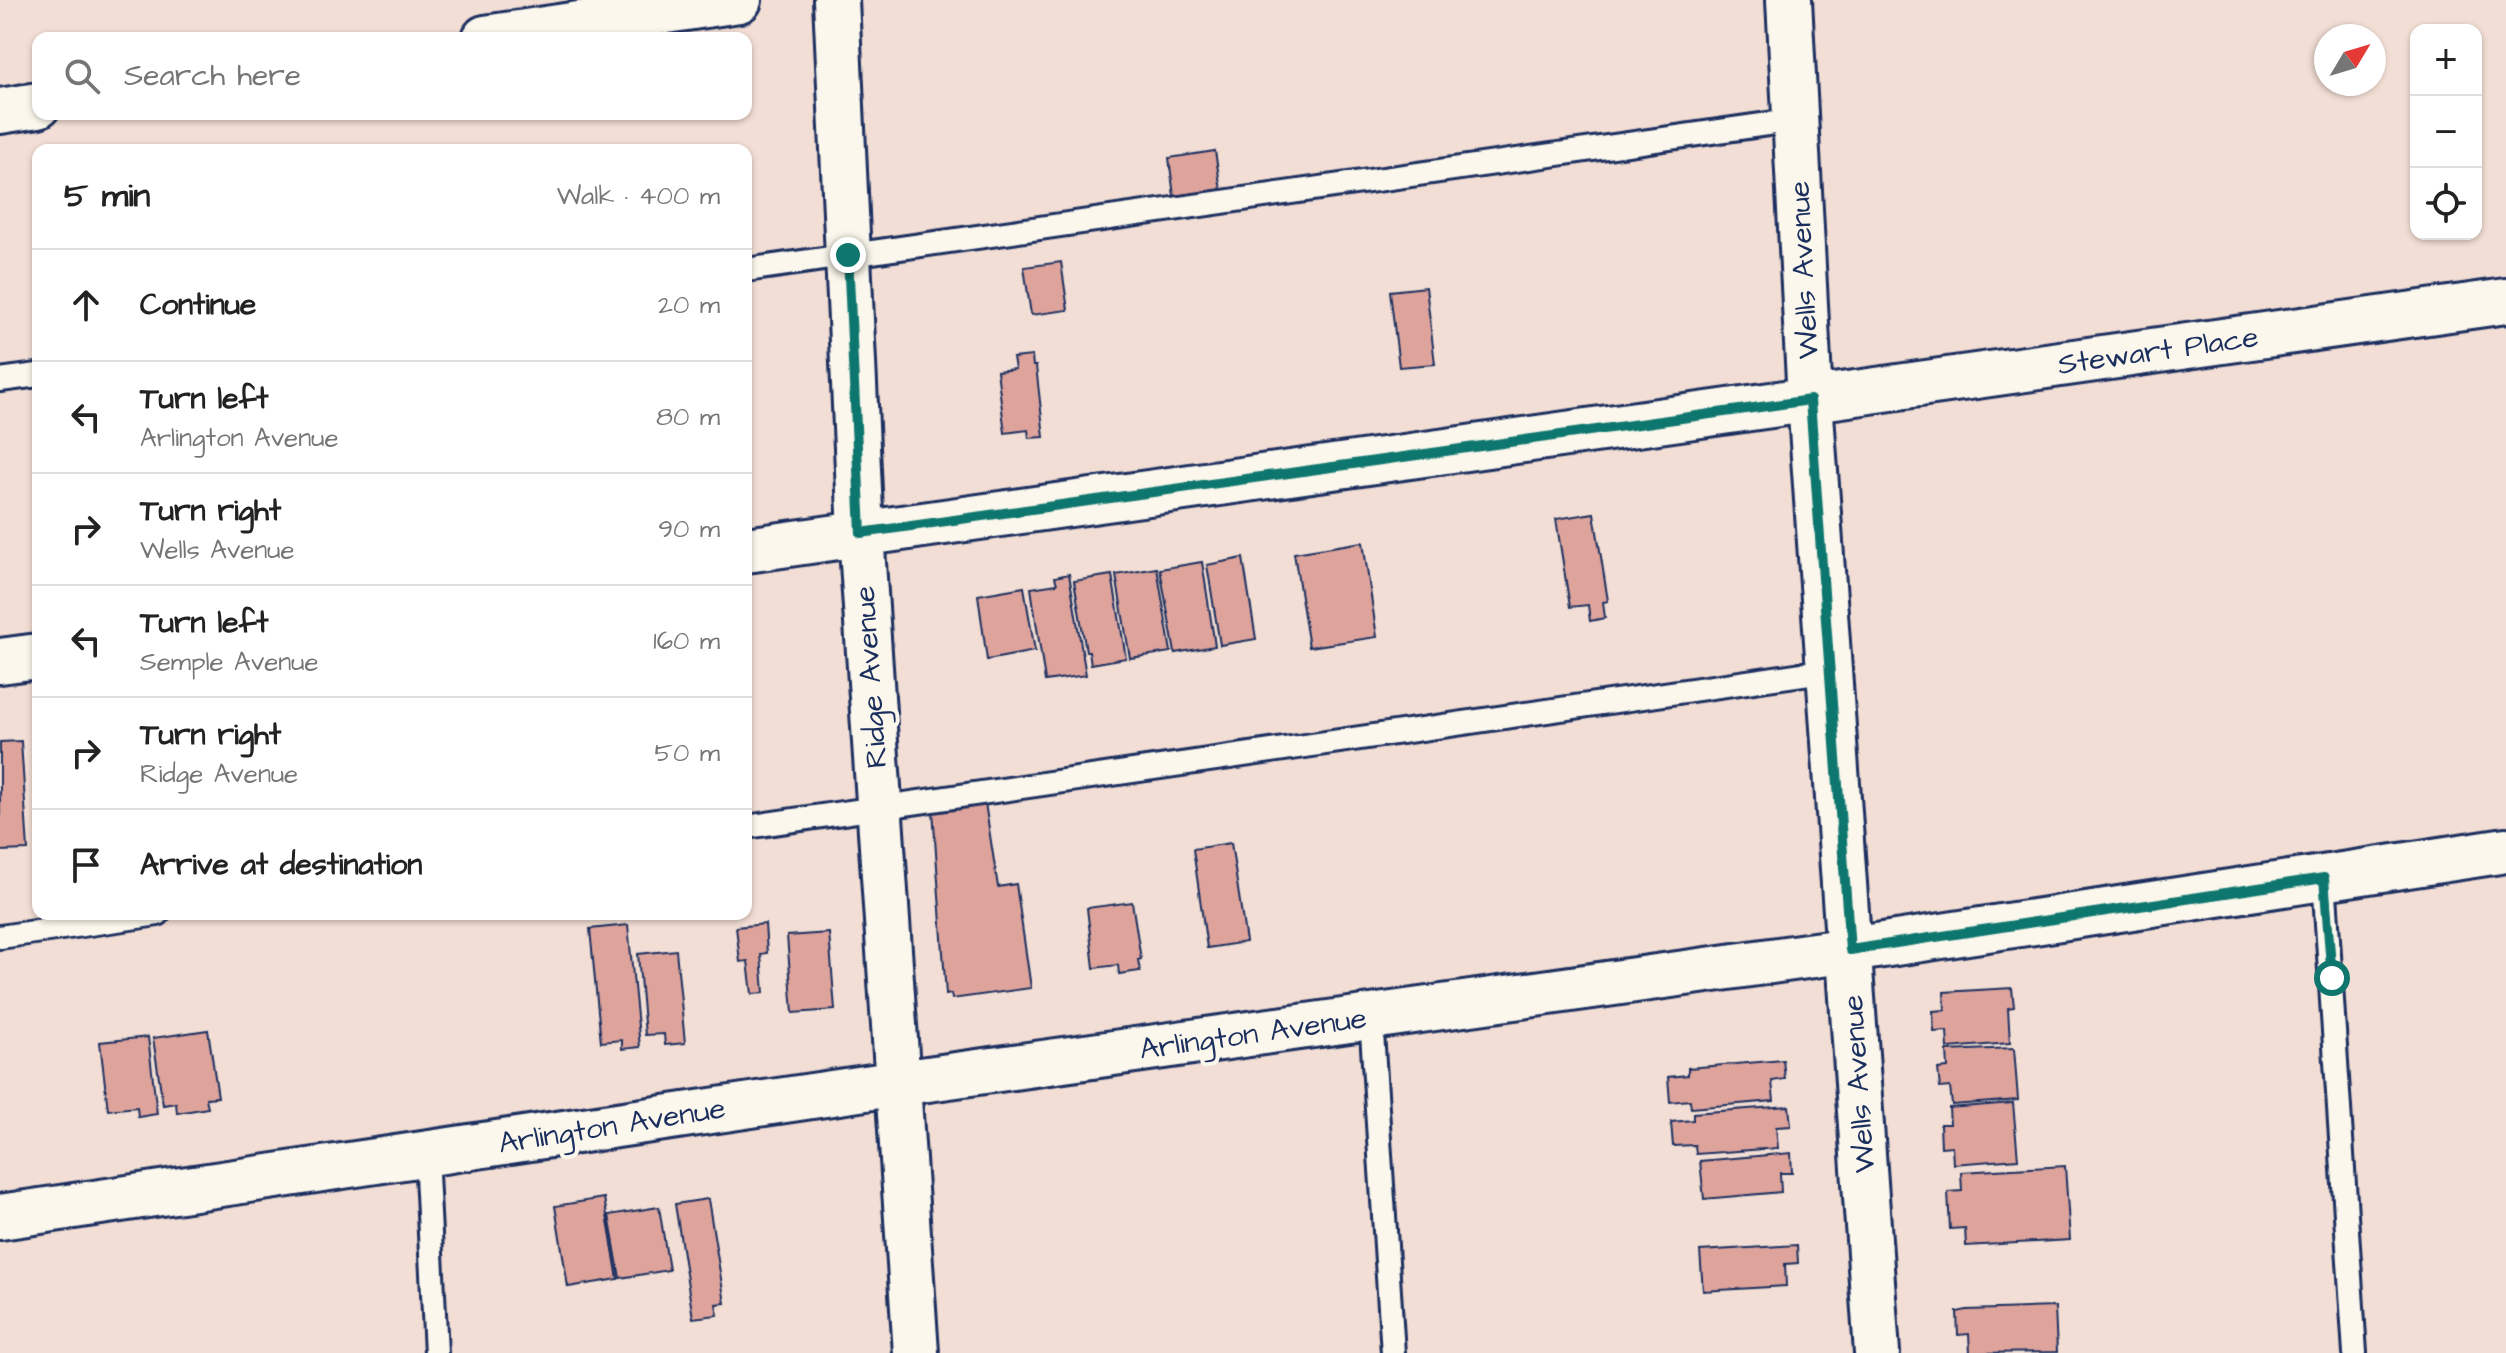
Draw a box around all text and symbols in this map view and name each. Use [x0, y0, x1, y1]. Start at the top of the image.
north arrow [2314, 24, 2386, 96]
map controls [2410, 24, 2482, 240]
button: + [2410, 24, 2482, 96]
search box [32, 32, 752, 120]
icon: search [60, 54, 104, 98]
text: Search here [124, 55, 301, 97]
button: − [2410, 96, 2482, 168]
button: locate [2410, 168, 2482, 240]
text: 5 min [64, 172, 150, 220]
text: Walk · 400 m [557, 178, 720, 214]
street label: Wells Avenue [1778, 180, 1830, 360]
route end [830, 237, 866, 273]
icon: ahead [64, 283, 108, 327]
text: Continue [140, 284, 256, 326]
text: 20 m [658, 287, 720, 323]
street label: Stewart Place [2055, 316, 2261, 386]
text: Turn left [140, 378, 268, 420]
icon: left [64, 395, 108, 439]
text: 80 m [656, 399, 720, 435]
text: Arlington Avenue [140, 420, 338, 456]
text: Turn right [140, 490, 281, 532]
icon: right [64, 507, 108, 551]
text: 90 m [658, 511, 720, 547]
text: Wells Avenue [140, 532, 295, 568]
street label: Ridge Avenue [844, 584, 899, 769]
text: Turn left [140, 602, 268, 644]
icon: left [64, 619, 108, 663]
text: 160 m [653, 623, 720, 659]
text: Semple Avenue [140, 644, 319, 680]
text: Turn right [140, 714, 281, 756]
icon: right [64, 731, 108, 775]
text: 50 m [655, 735, 720, 771]
text: Ridge Avenue [140, 756, 298, 792]
icon: arrive [64, 843, 108, 887]
text: Arrive at destination [140, 844, 422, 886]
route start [2314, 960, 2350, 996]
street label: Wells Avenue [1832, 994, 1886, 1174]
street label: Arlington Avenue [1137, 997, 1369, 1072]
street label: Arlington Avenue [496, 1087, 729, 1166]

